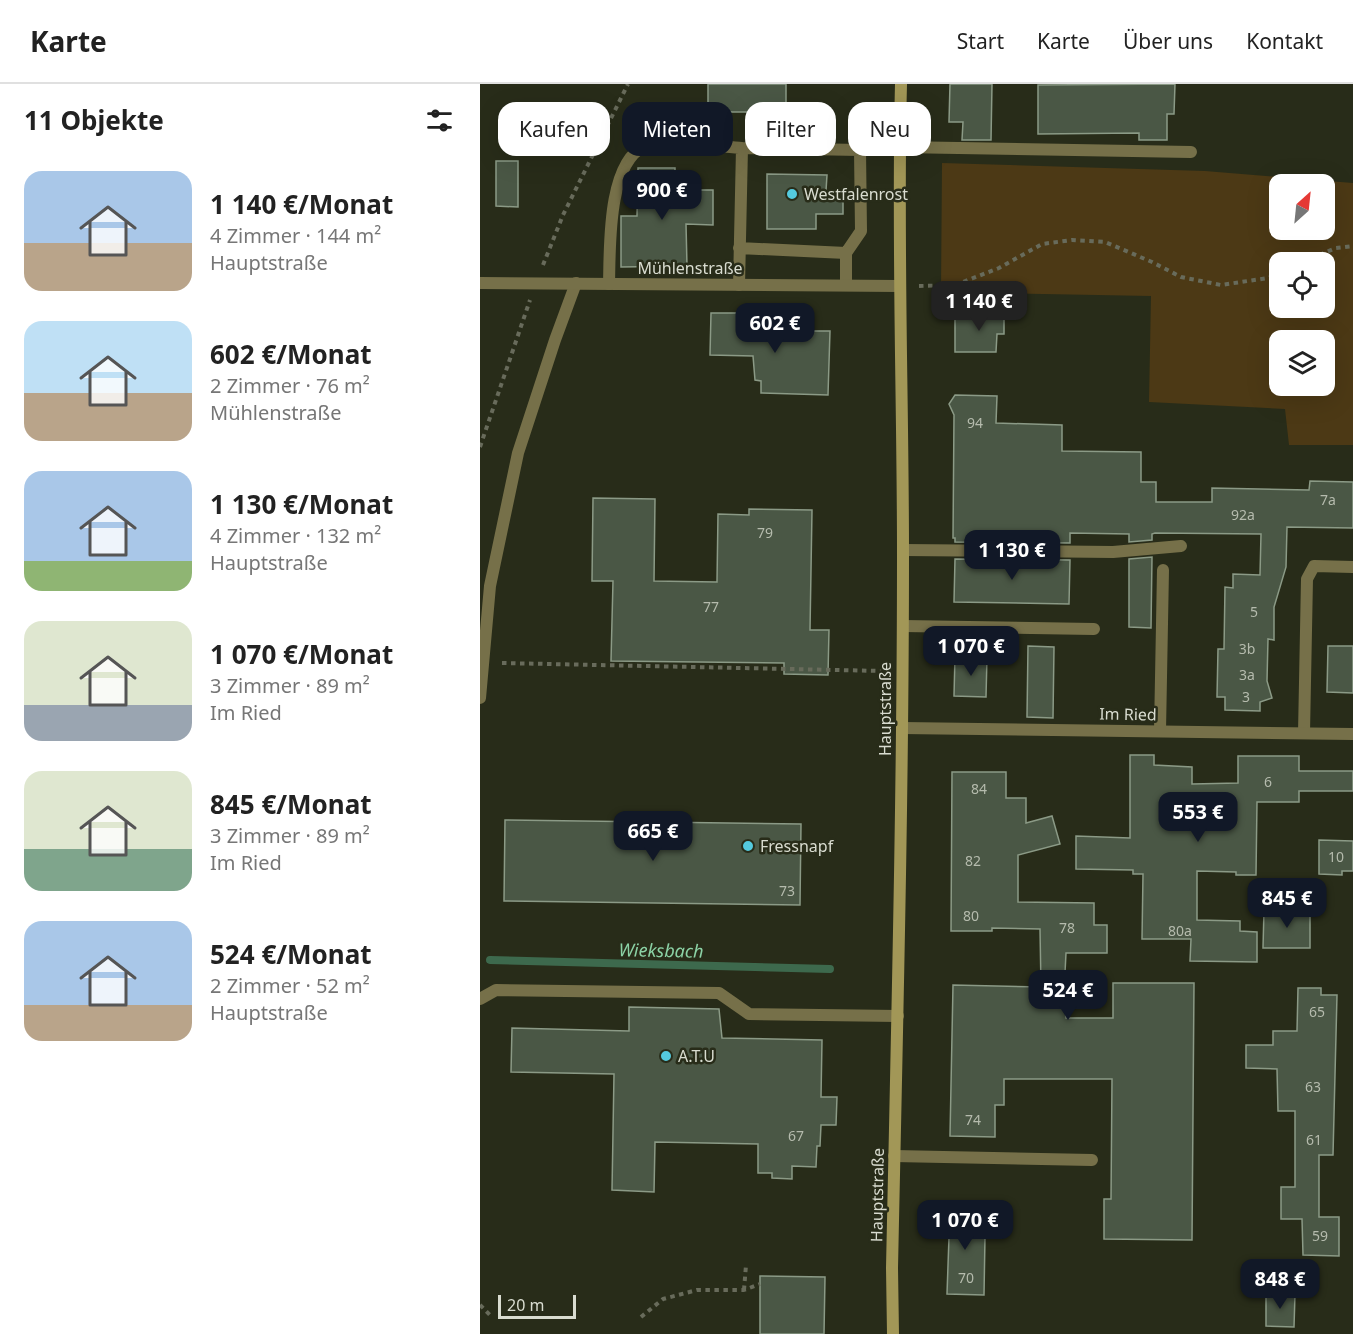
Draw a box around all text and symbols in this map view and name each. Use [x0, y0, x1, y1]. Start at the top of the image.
text: Karte [30, 22, 107, 60]
text: Start [957, 27, 1004, 55]
text: Karte [1037, 27, 1090, 55]
text: Über uns [1123, 27, 1213, 55]
text: Kontakt [1246, 27, 1323, 55]
text: 11 Objekte [24, 102, 164, 138]
chip: Kaufen [498, 102, 610, 156]
chip: Mieten [622, 102, 733, 156]
chip: Filter [745, 102, 836, 156]
chip: Neu [848, 102, 931, 156]
icon: filters [423, 104, 456, 137]
pin: 900 € [620, 170, 704, 221]
north arrow [1269, 174, 1335, 240]
map controls [1269, 174, 1335, 396]
text: 900 € [637, 176, 687, 203]
place label: Westfalenrost [804, 183, 908, 205]
text: 1 140 €/Monat [210, 186, 393, 222]
marker: Westfalenrost [785, 187, 799, 201]
icon: home [72, 195, 144, 267]
text: 4 Zimmer · 144 m² [210, 222, 381, 249]
text: Hauptstraße [210, 249, 328, 276]
button: locate [1269, 252, 1335, 318]
street label: Mühlenstraße [637, 257, 743, 279]
pin: 1 140 € [924, 281, 1034, 332]
text: 1 140 € [945, 287, 1013, 314]
pin: 602 € [733, 303, 817, 354]
text: 602 € [750, 309, 800, 336]
button: layers [1269, 330, 1335, 396]
text: 602 €/Monat [210, 336, 372, 372]
icon: home [72, 345, 144, 417]
text: 2 Zimmer · 76 m² [210, 372, 370, 399]
text: Mühlenstraße [210, 399, 341, 426]
house number: 94 [967, 413, 983, 432]
text: 1 130 €/Monat [210, 486, 393, 522]
house number: 7a [1320, 490, 1336, 509]
icon: home [72, 495, 144, 567]
house number: 92a [1231, 505, 1255, 524]
text: 4 Zimmer · 132 m² [210, 522, 381, 549]
house number: 79 [757, 523, 773, 542]
pin: 1 130 € [957, 530, 1067, 581]
text: 1 130 € [978, 536, 1046, 563]
text: Hauptstraße [210, 549, 328, 576]
house number: 77 [703, 597, 719, 616]
house number: 5 [1250, 602, 1258, 621]
pin: 1 070 € [916, 626, 1026, 677]
text: 1 070 € [937, 632, 1005, 659]
text: 1 070 €/Monat [210, 636, 393, 672]
house number: 3b [1239, 639, 1255, 658]
icon: home [72, 645, 144, 717]
street label: Hauptstraße [874, 662, 896, 756]
house number: 3a [1239, 665, 1255, 684]
text: 3 Zimmer · 89 m² [210, 672, 370, 699]
house number: 3 [1242, 687, 1250, 706]
text: Im Ried [210, 699, 282, 726]
street label: Im Ried [1099, 702, 1157, 726]
house number: 6 [1264, 772, 1272, 791]
house number: 84 [971, 779, 987, 798]
text: 845 €/Monat [210, 786, 372, 822]
pin: 553 € [1156, 792, 1240, 843]
icon: home [72, 795, 144, 867]
text: 553 € [1173, 798, 1223, 825]
pin: 665 € [611, 811, 695, 862]
text: 665 € [628, 817, 678, 844]
text: 3 Zimmer · 89 m² [210, 822, 370, 849]
place label: Fressnapf [760, 835, 835, 857]
marker: Fressnapf [741, 839, 755, 853]
house number: 10 [1328, 847, 1344, 866]
text: Im Ried [210, 849, 282, 876]
house number: 82 [965, 851, 981, 870]
pin: 845 € [1245, 878, 1329, 929]
house number: 73 [779, 881, 795, 900]
text: 845 € [1262, 884, 1312, 911]
house number: 80 [963, 906, 979, 925]
house number: 78 [1059, 918, 1075, 937]
house number: 80a [1168, 921, 1192, 940]
text: 524 €/Monat [210, 936, 372, 972]
water label: Wieksbach [618, 937, 704, 963]
icon: home [72, 945, 144, 1017]
pin: 524 € [1026, 970, 1110, 1021]
text: 2 Zimmer · 52 m² [210, 972, 370, 999]
text: 524 € [1043, 976, 1093, 1003]
text: Hauptstraße [210, 999, 328, 1026]
house number: 65 [1309, 1002, 1325, 1021]
place label: A.T.U [678, 1045, 715, 1067]
marker: A.T.U [659, 1049, 673, 1063]
house number: 63 [1305, 1077, 1321, 1096]
house number: 74 [965, 1110, 981, 1129]
house number: 67 [788, 1126, 804, 1145]
house number: 61 [1306, 1130, 1322, 1149]
street label: Hauptstraße [865, 1148, 889, 1242]
pin: 1 070 € [910, 1200, 1020, 1251]
text: 1 070 € [931, 1206, 999, 1233]
house number: 59 [1312, 1226, 1328, 1245]
pin: 848 € [1238, 1259, 1322, 1310]
text: 848 € [1255, 1265, 1305, 1292]
house number: 70 [958, 1268, 974, 1287]
scale bar [498, 1292, 576, 1320]
text: 20 m [507, 1294, 544, 1316]

